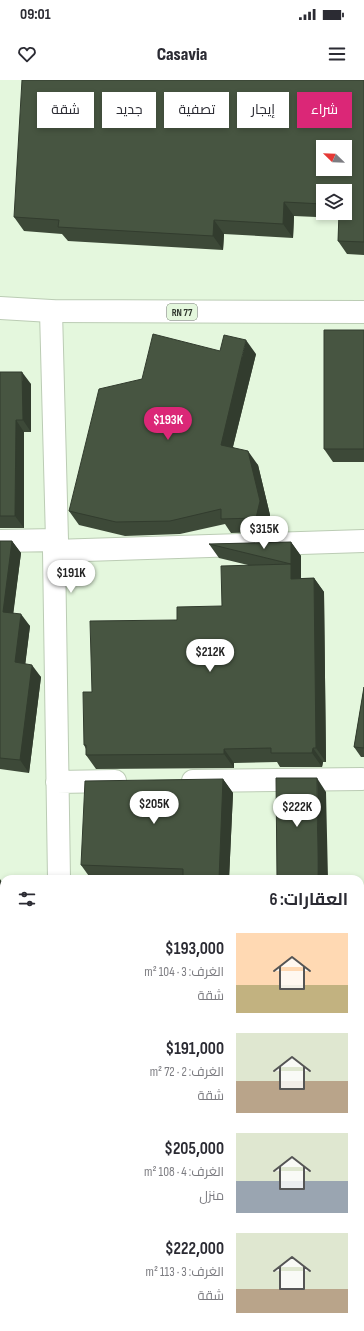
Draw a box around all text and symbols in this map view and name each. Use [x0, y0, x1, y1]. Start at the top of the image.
text: 09:01 [20, 5, 51, 24]
icon: heart [16, 43, 38, 65]
icon: menu [326, 43, 348, 65]
text: Casavia [157, 44, 207, 65]
chip: شقة [37, 92, 94, 128]
chip: جديد [102, 92, 156, 128]
chip: تصفية [164, 92, 229, 128]
chip: إيجار [237, 92, 289, 128]
chip: شراء [297, 92, 352, 128]
north arrow [316, 140, 352, 176]
map controls [316, 140, 352, 220]
button: layers [316, 184, 352, 220]
road number: RN 77 [167, 304, 197, 320]
pin: $193K [140, 407, 196, 441]
text: $193K [153, 412, 183, 428]
pin: $315K [236, 516, 292, 550]
text: $315K [249, 521, 279, 537]
pin: $191K [43, 560, 99, 594]
text: $191K [56, 565, 86, 581]
pin: $212K [182, 639, 238, 673]
text: $212K [195, 644, 225, 660]
pin: $205K [126, 791, 182, 825]
pin: $222K [269, 794, 325, 828]
text: $205K [139, 796, 169, 812]
text: $222K [282, 799, 312, 815]
icon: filters [16, 888, 38, 910]
text: العقارات: 6 [269, 890, 348, 910]
text: $193,000 [165, 939, 224, 959]
icon: home [268, 949, 316, 997]
text: الغرف: 3 · 104 m² [144, 964, 224, 980]
text: شقة [197, 988, 224, 1004]
text: $191,000 [165, 1039, 224, 1059]
icon: home [268, 1049, 316, 1097]
text: الغرف: 2 · 72 m² [150, 1064, 224, 1080]
text: شقة [197, 1088, 224, 1104]
text: $205,000 [164, 1139, 224, 1159]
icon: home [268, 1149, 316, 1197]
text: الغرف: 4 · 108 m² [144, 1164, 224, 1180]
text: منزل [199, 1188, 224, 1204]
text: $222,000 [165, 1239, 224, 1259]
icon: home [268, 1249, 316, 1297]
text: الغرف: 3 · 113 m² [146, 1264, 224, 1280]
text: شقة [197, 1288, 224, 1304]

